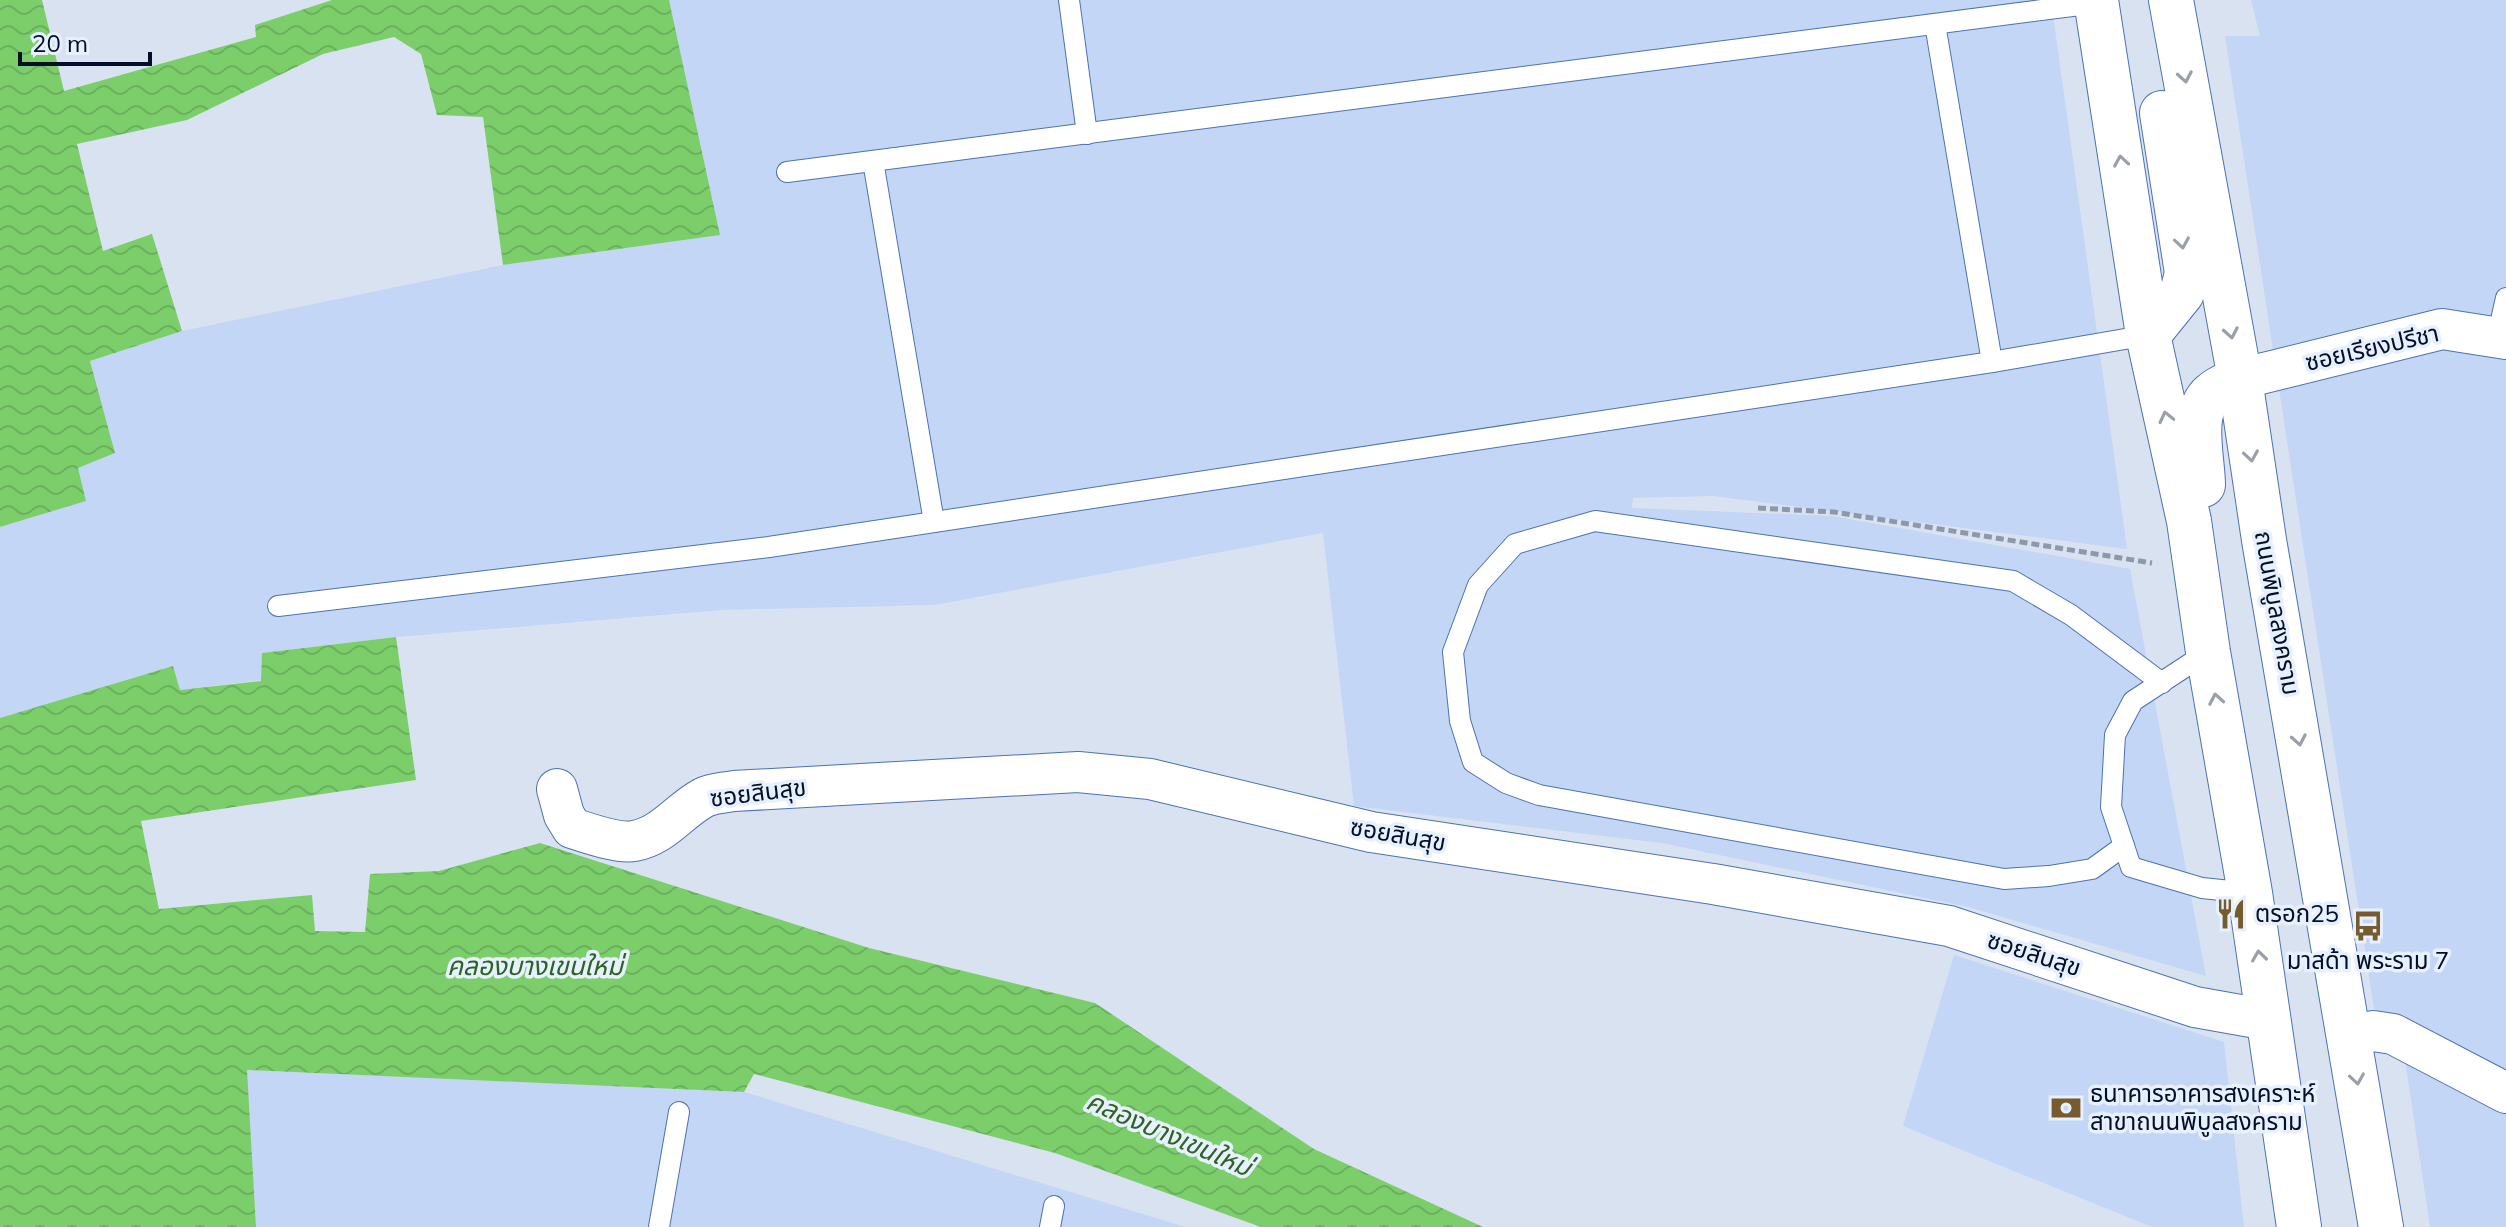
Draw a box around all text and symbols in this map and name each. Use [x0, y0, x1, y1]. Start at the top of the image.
scale bar [20, 16, 150, 66]
text: 20 m [32, 28, 88, 58]
one-way arrow [2176, 70, 2193, 84]
one-way arrow [2113, 154, 2130, 168]
one-way arrow [2173, 236, 2190, 250]
street label: ซอยเรียงปรีชา [2302, 317, 2442, 377]
one-way arrow [2222, 326, 2239, 339]
one-way arrow [2158, 411, 2175, 425]
one-way arrow [2242, 449, 2259, 463]
street label: ถนนพิบูลสงคราม [2248, 528, 2307, 697]
one-way arrow [2209, 693, 2226, 706]
one-way arrow [2289, 733, 2306, 747]
street label: ซอยสินสุข [708, 771, 808, 814]
street label: ซอยสินสุข [1348, 811, 1448, 858]
restaurant icon: ตรอก25 [2214, 897, 2248, 931]
place label: ตรอก25 [2255, 898, 2339, 928]
bus stop icon: มาสด้า พระราม 7 [2351, 909, 2385, 943]
street label: ซอยสินสุข [1983, 924, 2085, 983]
place label: มาสด้า พระราม 7 [2287, 945, 2449, 975]
water label: คลองบางเขนใหม่ [447, 949, 627, 982]
one-way arrow [2251, 949, 2268, 963]
one-way arrow [2348, 1072, 2365, 1086]
place label: ธนาคารอาคารสงเคราะห์ สาขาถนนพิบูลสงคราม [2090, 1078, 2316, 1137]
water label: คลองบางเขนใหม่ [1082, 1084, 1261, 1185]
bank icon: ธนาคารอาคารสงเคราะห์ สาขาถนนพิบูลสงคราม [2049, 1091, 2083, 1125]

